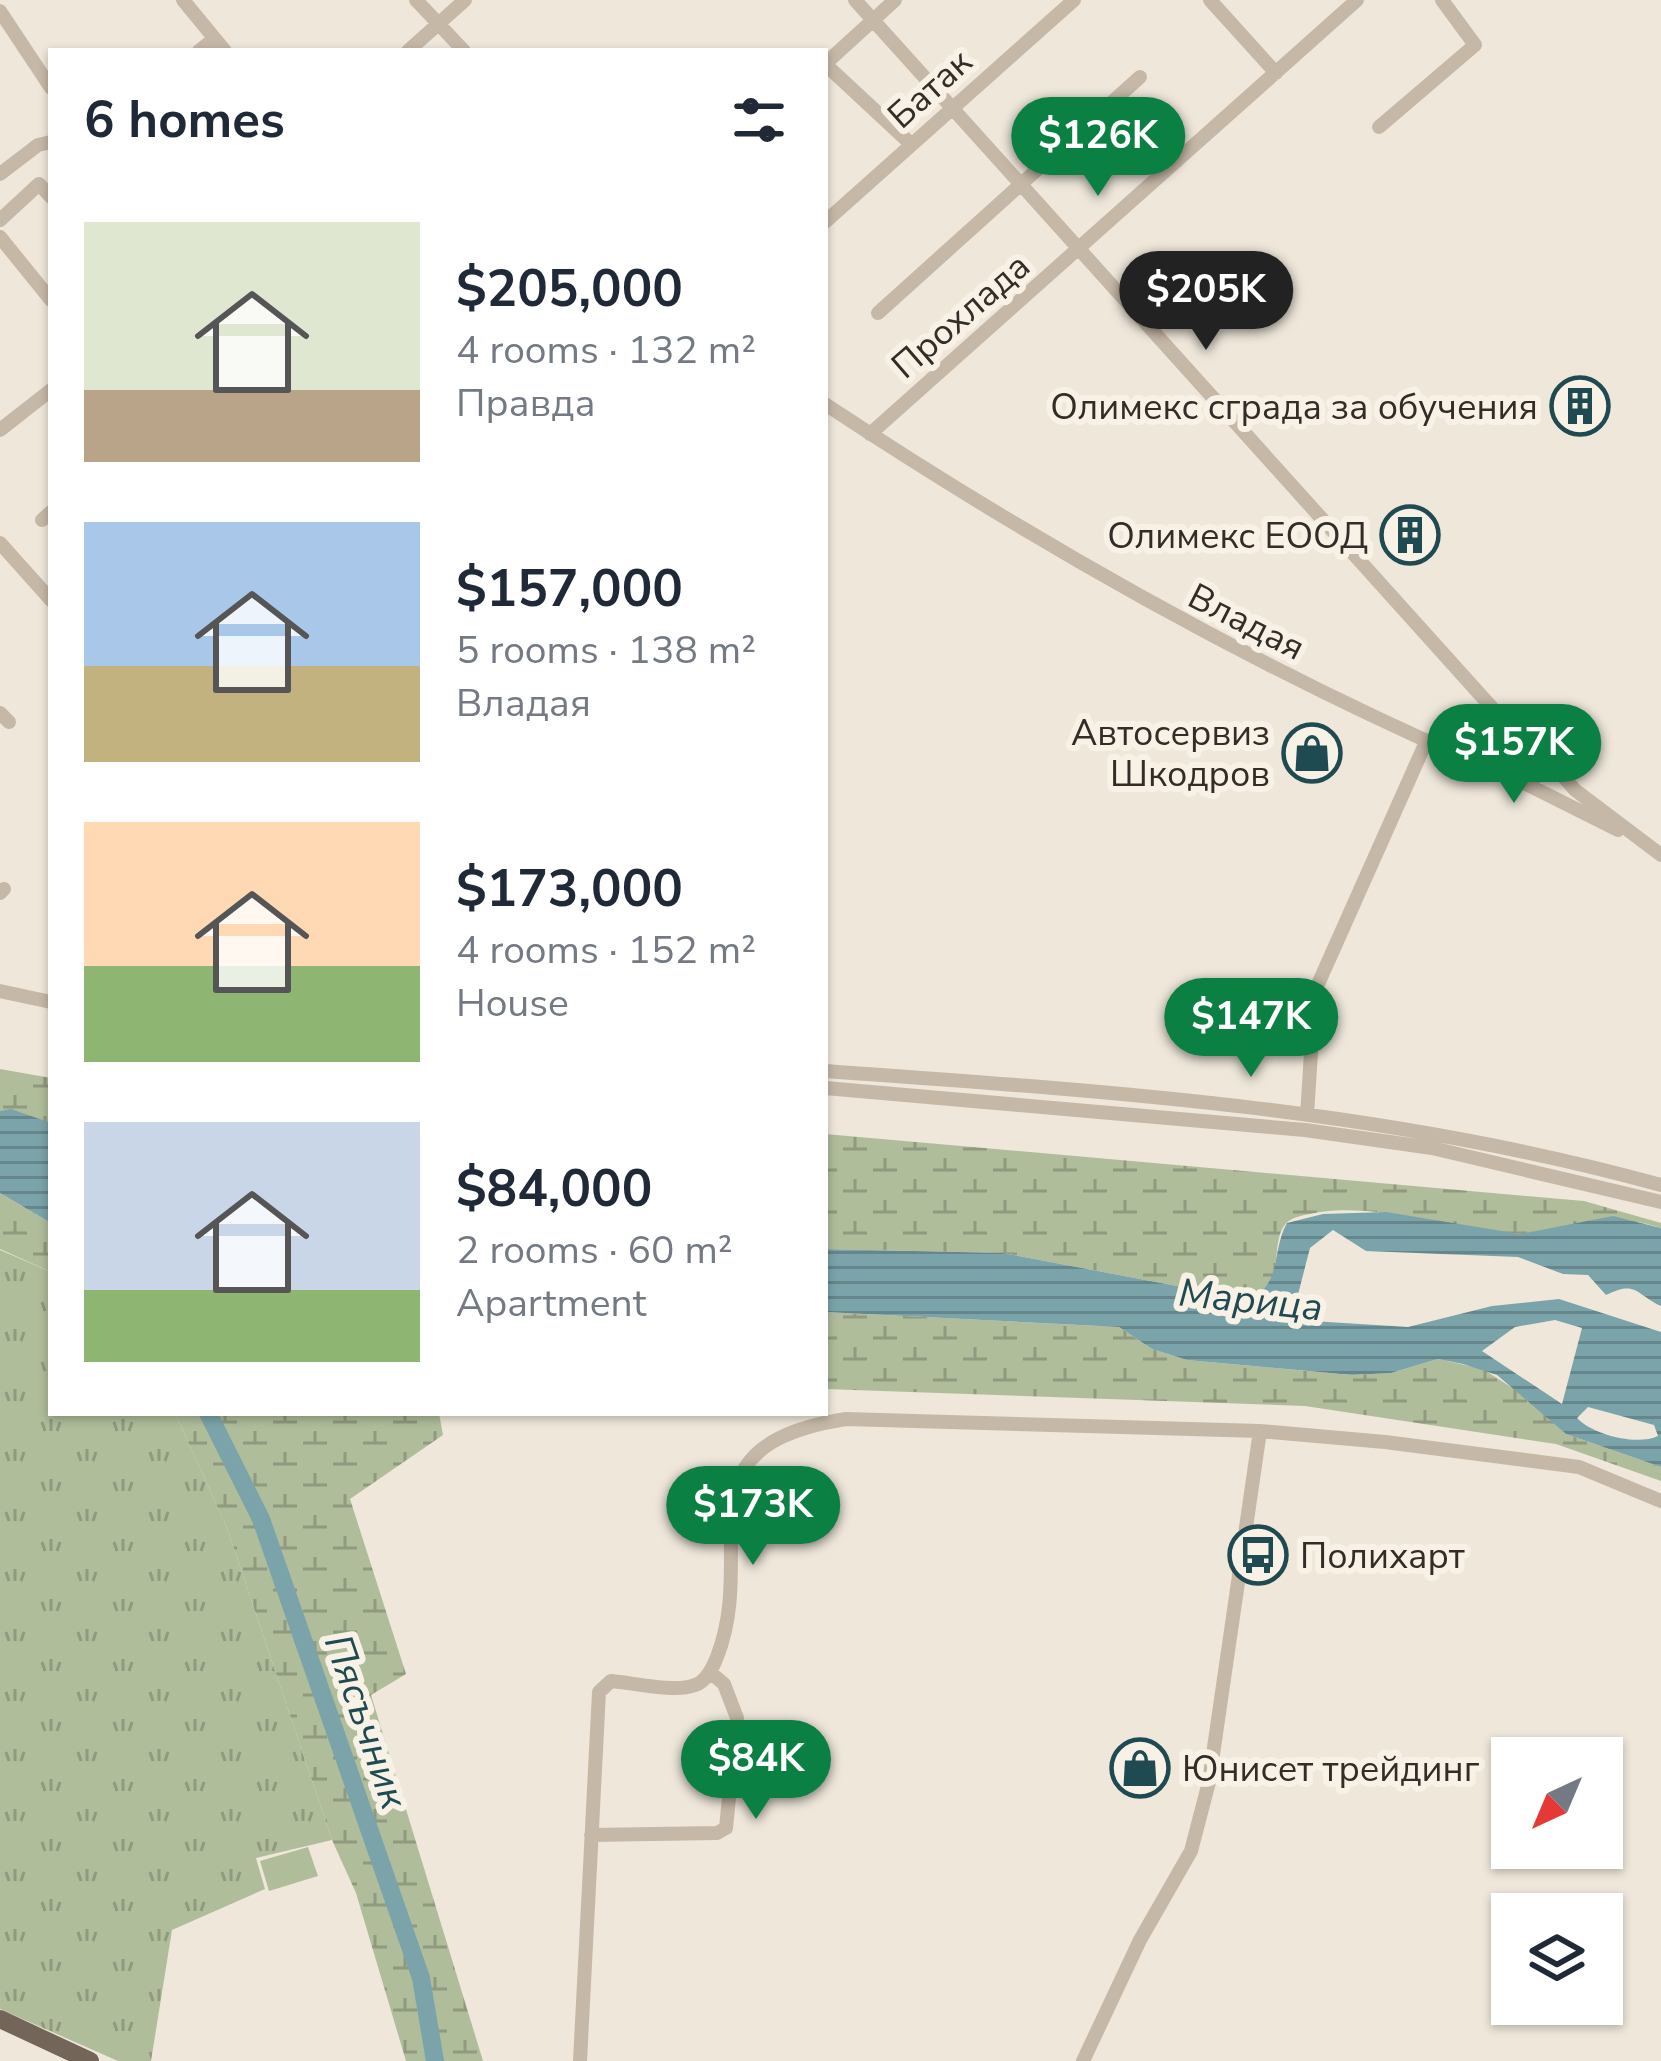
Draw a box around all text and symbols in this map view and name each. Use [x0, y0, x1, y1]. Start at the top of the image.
street label: Батак [877, 38, 983, 140]
text: 6 homes [84, 85, 285, 155]
icon: filters [726, 87, 792, 153]
pin: $126K [1014, 97, 1182, 199]
text: $126K [1038, 109, 1158, 162]
street label: Прохлада [881, 242, 1041, 390]
pin: $205K [1122, 251, 1290, 353]
text: $205,000 [456, 254, 683, 324]
text: $205K [1146, 263, 1266, 316]
icon: home [180, 270, 324, 414]
text: 4 rooms · 132 m² [456, 324, 756, 377]
building icon: Олимекс сграда за обучения [1549, 375, 1611, 437]
text: Правда [456, 377, 595, 430]
place label: Олимекс сграда за обучения [1050, 383, 1538, 432]
building icon: Олимекс ЕООД [1379, 504, 1441, 566]
place label: Олимекс ЕООД [1107, 512, 1368, 561]
text: $157,000 [456, 554, 683, 624]
icon: home [180, 570, 324, 714]
street label: Владая [1180, 572, 1313, 672]
text: 5 rooms · 138 m² [456, 624, 756, 677]
text: Владая [456, 677, 591, 730]
pin: $157K [1430, 704, 1598, 806]
place label: Автосервиз Шкодров [1071, 709, 1270, 799]
text: $157K [1454, 716, 1574, 769]
shop icon: Автосервиз Шкодров [1281, 722, 1343, 784]
text: $173,000 [456, 854, 683, 924]
icon: home [180, 870, 324, 1014]
text: 4 rooms · 152 m² [456, 924, 756, 977]
text: House [456, 977, 569, 1030]
pin: $147K [1167, 978, 1335, 1080]
text: $147K [1191, 990, 1311, 1043]
text: $84,000 [456, 1154, 652, 1224]
icon: home [180, 1170, 324, 1314]
text: 2 rooms · 60 m² [456, 1224, 733, 1277]
water label: Марица [1176, 1267, 1326, 1334]
text: Apartment [456, 1277, 646, 1330]
pin: $173K [669, 1466, 837, 1568]
text: $173K [693, 1478, 813, 1531]
bus stop icon: Полихарт [1227, 1524, 1289, 1586]
place label: Полихарт [1300, 1532, 1465, 1581]
water label: Пясъчник [311, 1627, 421, 1817]
pin: $84K [685, 1720, 827, 1822]
text: $84K [708, 1732, 804, 1785]
shop icon: Юнисет трейдинг [1109, 1737, 1171, 1799]
north arrow [1491, 1737, 1623, 1869]
map controls [1491, 1737, 1623, 2025]
place label: Юнисет трейдинг [1182, 1745, 1480, 1794]
button: layers [1491, 1893, 1623, 2025]

